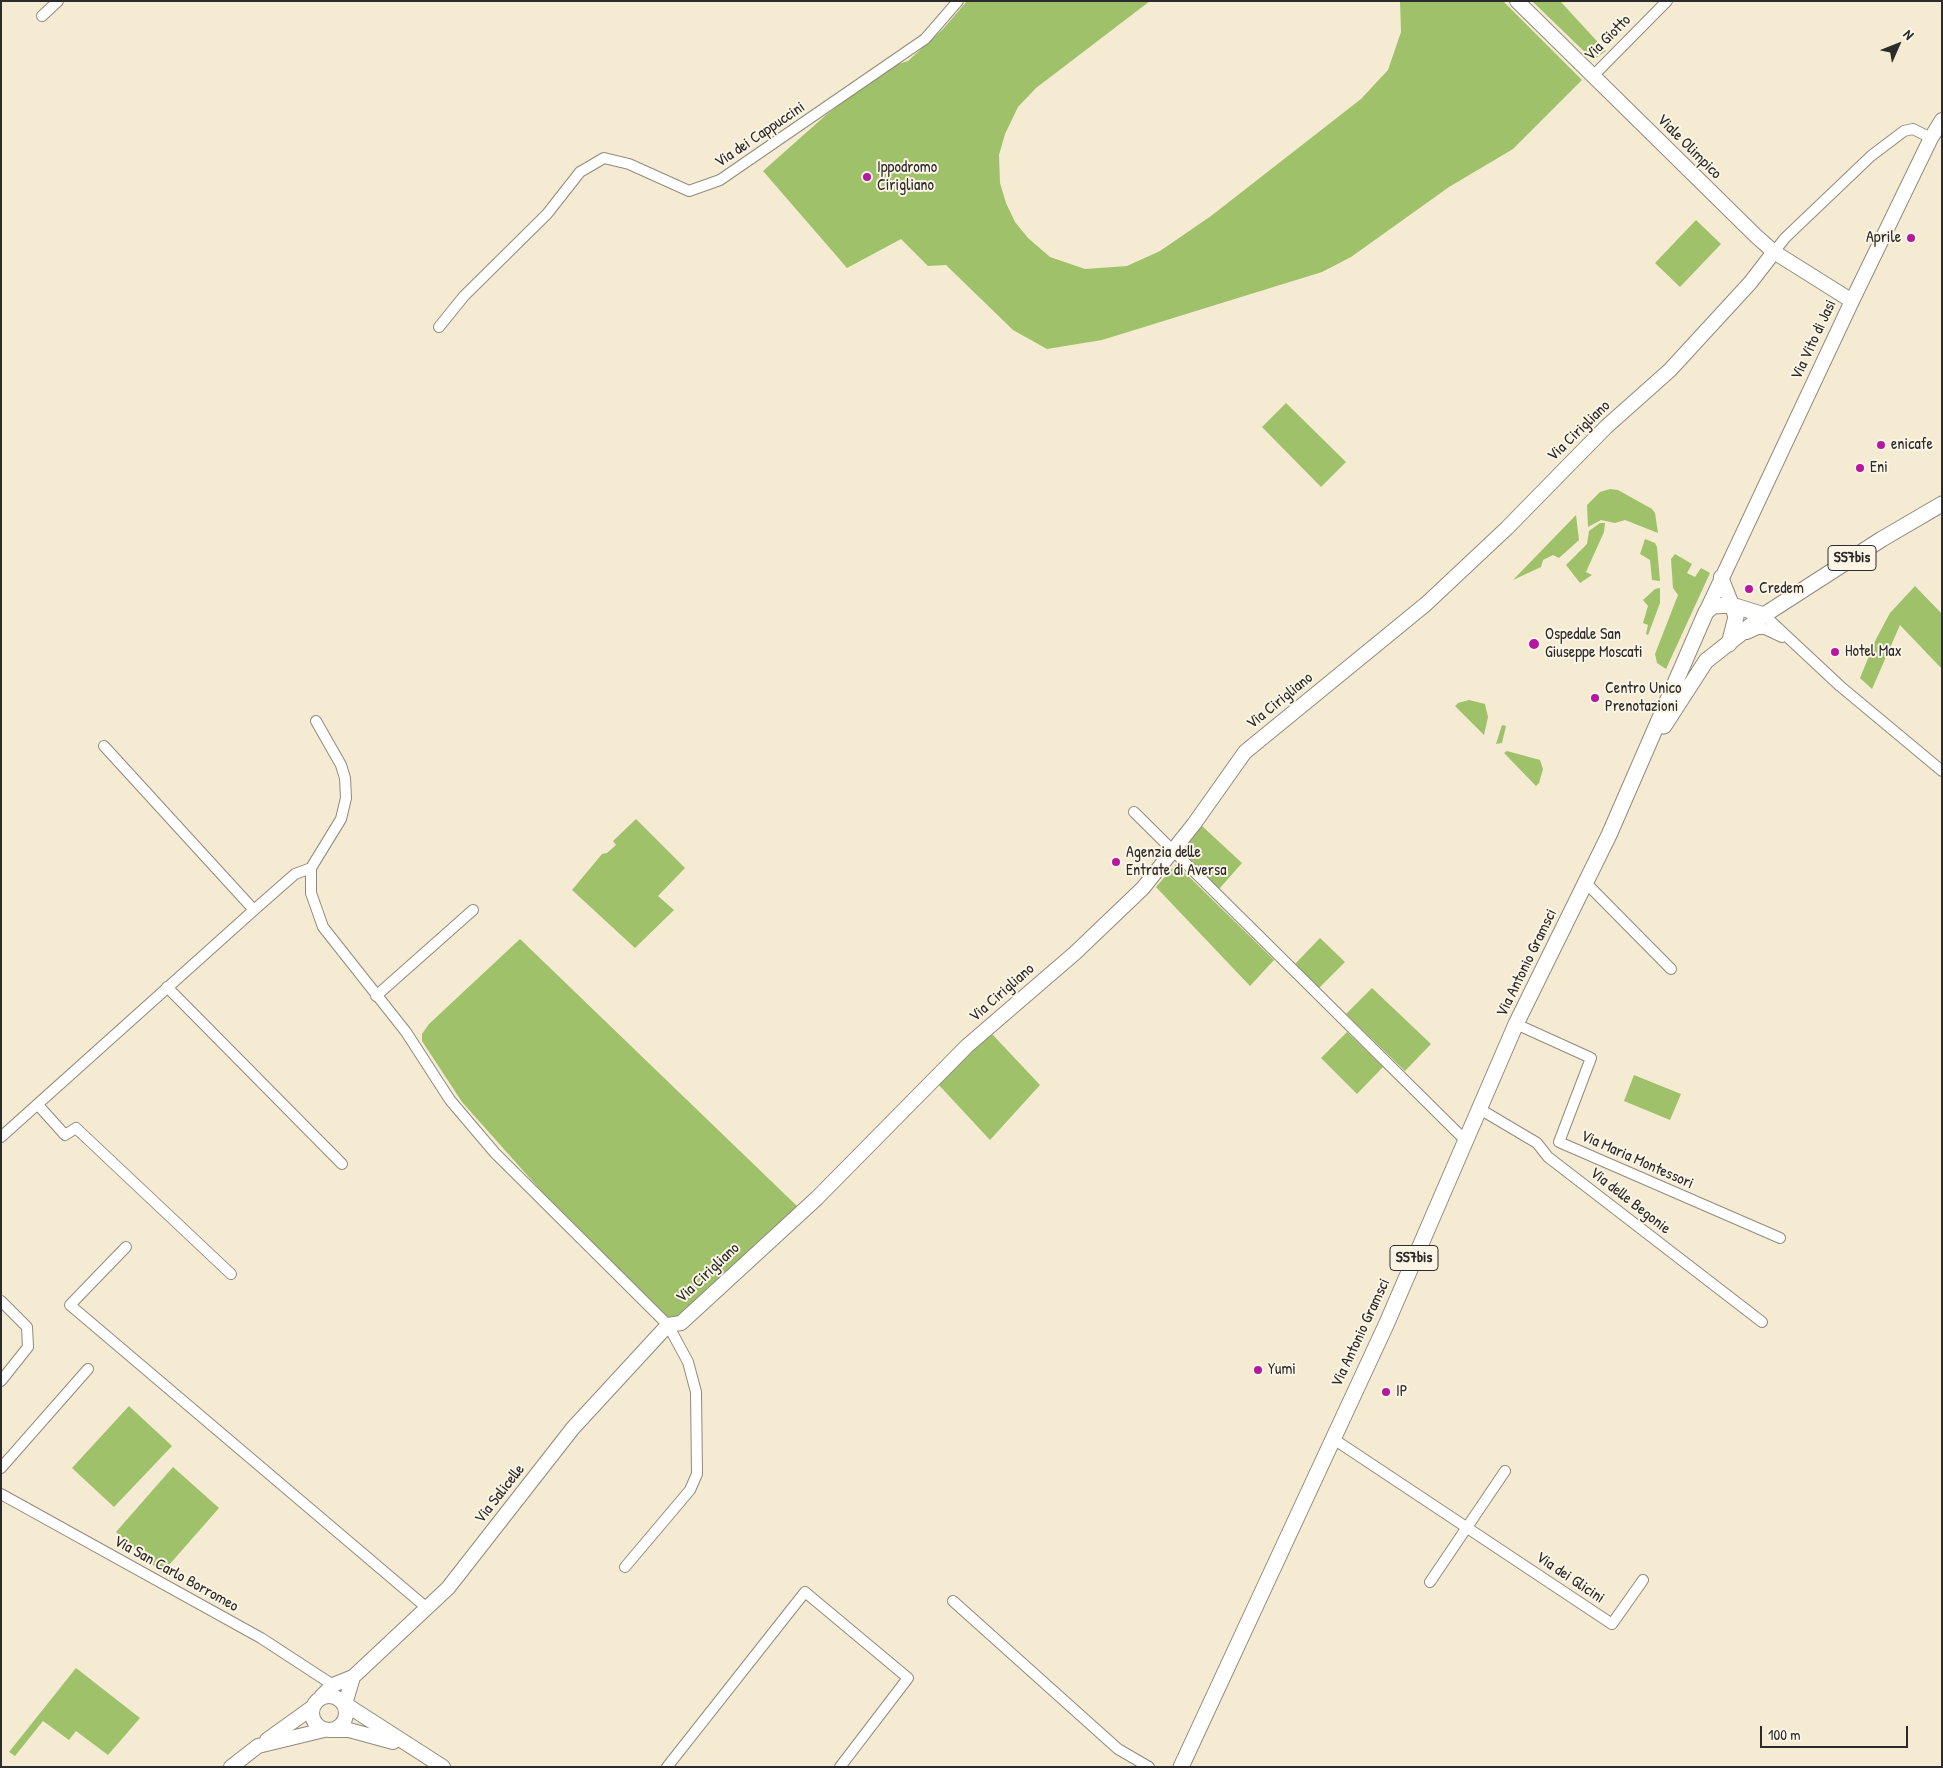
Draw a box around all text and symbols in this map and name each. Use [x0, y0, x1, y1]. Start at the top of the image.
street label: Via Giotto [1581, 11, 1635, 65]
north arrow [1873, 20, 1923, 70]
text: N [1900, 25, 1919, 44]
street label: Via dei Cappuccini [711, 98, 809, 172]
street label: Viale Olimpico [1653, 111, 1725, 183]
place label: Ippodromo Cirigliano [877, 158, 937, 196]
marker: Ippodromo Cirigliano [861, 171, 873, 183]
place label: Aprile [1866, 228, 1901, 248]
marker: Aprile [1905, 232, 1917, 244]
street label: Via Vito di Jasi [1787, 297, 1841, 383]
street label: Via Cirigliano [1544, 396, 1614, 466]
place label: enicafe [1891, 435, 1933, 455]
marker: enicafe [1875, 439, 1887, 451]
place label: Eni [1870, 458, 1888, 478]
marker: Eni [1854, 462, 1866, 474]
road number: SS7bis [1828, 546, 1876, 570]
place label: Credem [1759, 579, 1804, 599]
marker: Credem [1743, 583, 1755, 595]
place label: Ospedale San Giuseppe Moscati [1545, 625, 1643, 663]
marker: Ospedale San Giuseppe Moscati [1527, 637, 1541, 651]
place label: Hotel Max [1845, 642, 1902, 662]
marker: Hotel Max [1829, 646, 1841, 658]
street label: Via Cirigliano [1243, 669, 1317, 733]
place label: Centro Unico Prenotazioni [1605, 679, 1681, 717]
marker: Centro Unico Prenotazioni [1589, 692, 1601, 704]
place label: Agenzia delle Entrate di Aversa [1126, 843, 1226, 881]
marker: Agenzia delle Entrate di Aversa [1110, 856, 1122, 868]
street label: Via Antonio Gramsci [1493, 906, 1561, 1020]
street label: Via Cirigliano [966, 960, 1038, 1026]
street label: Via Maria Montessori [1578, 1127, 1696, 1193]
street label: Via delle Begonie [1586, 1163, 1674, 1239]
street label: Via Cirigliano [672, 1239, 744, 1307]
road number: SS7bis [1390, 1246, 1438, 1270]
street label: Via Antonio Gramsci [1327, 1276, 1395, 1390]
place label: Yumi [1268, 1360, 1296, 1380]
marker: Yumi [1252, 1364, 1264, 1376]
place label: IP [1396, 1382, 1407, 1402]
marker: IP [1380, 1386, 1392, 1398]
street label: Via Salicelle [471, 1461, 529, 1527]
street label: Via San Carlo Borromeo [110, 1532, 242, 1616]
street label: Via dei Glicini [1532, 1548, 1608, 1608]
scale bar [1763, 1716, 1910, 1748]
text: 100 m [1768, 1724, 1801, 1745]

